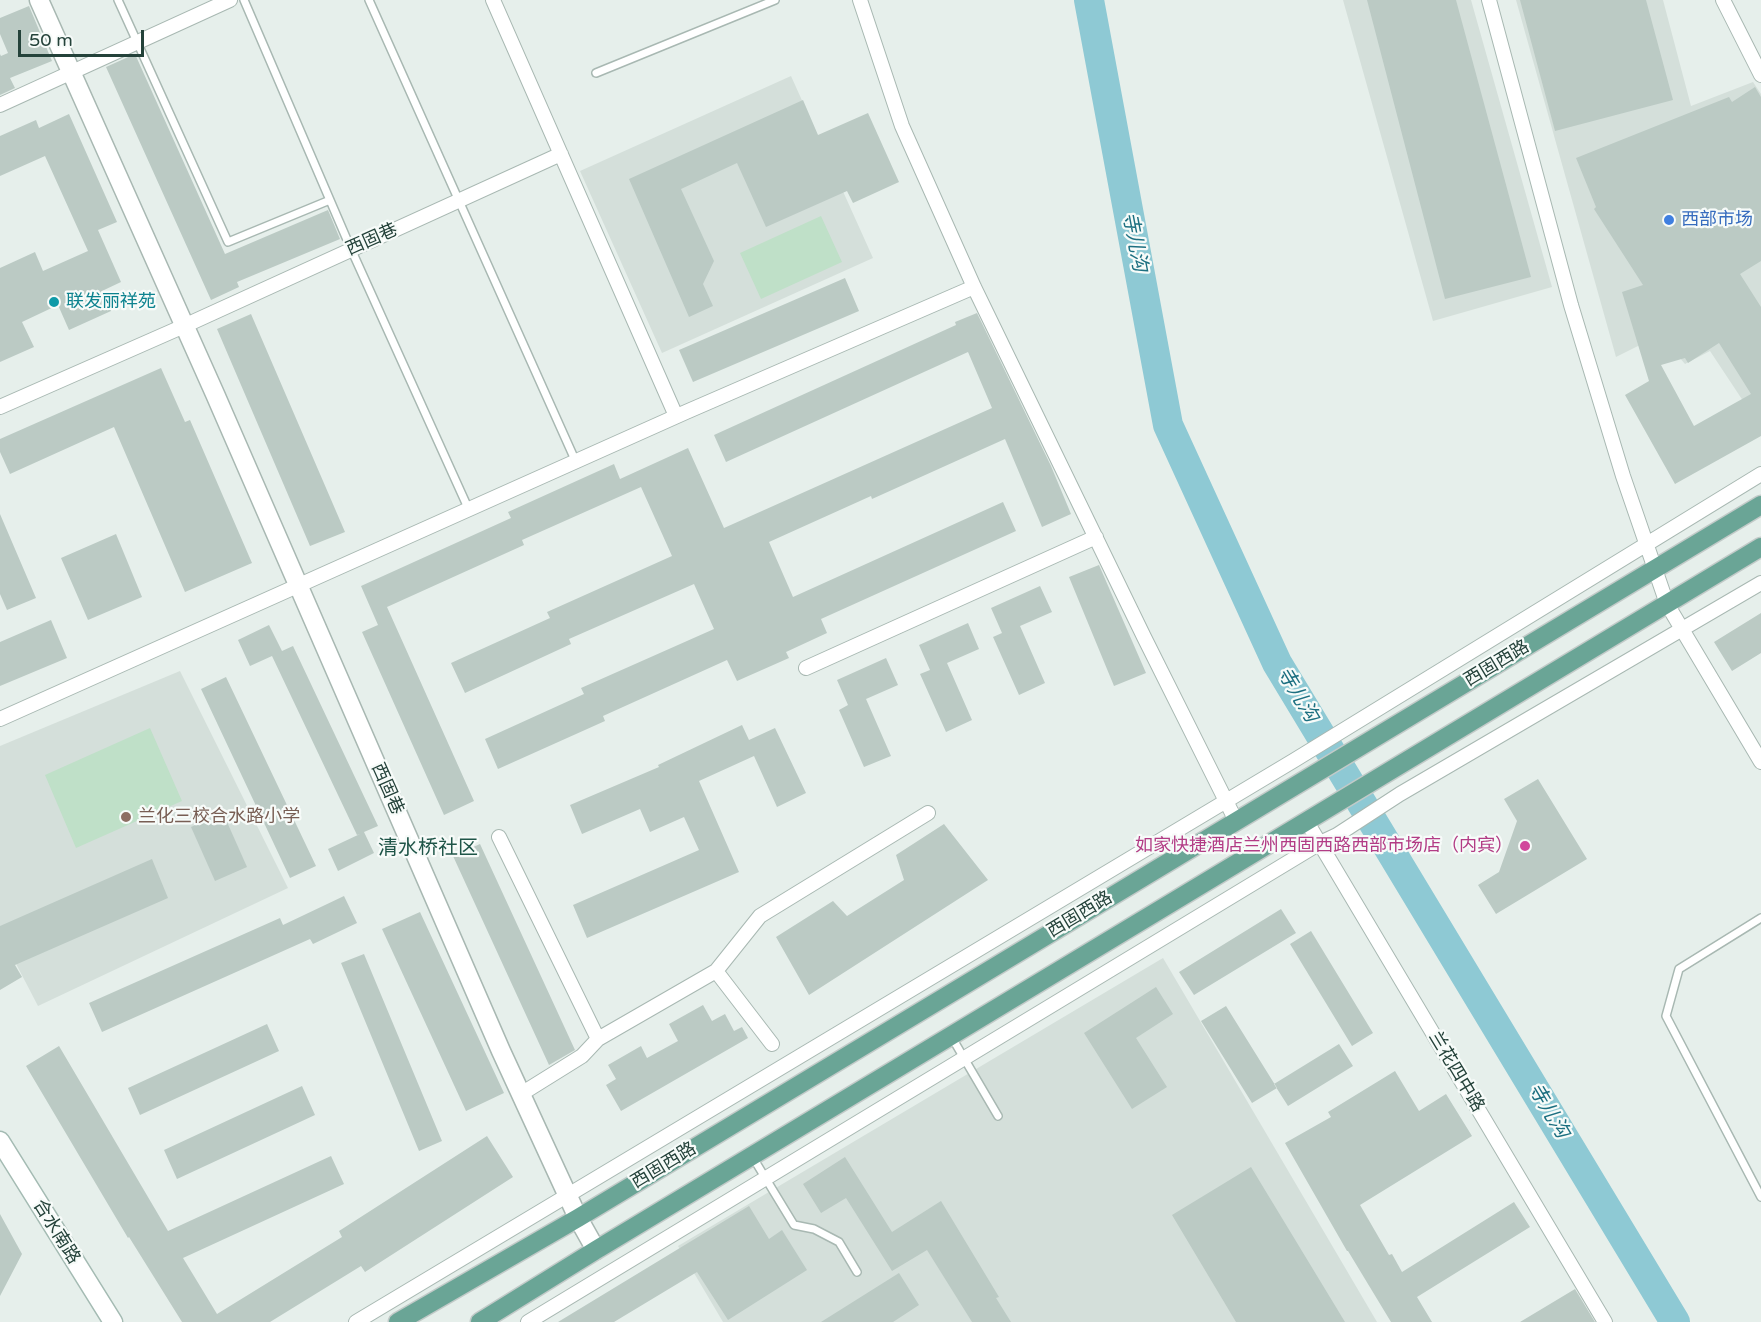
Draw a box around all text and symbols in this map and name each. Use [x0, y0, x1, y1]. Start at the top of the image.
scale bar [21, 18, 147, 56]
text: 50 m [29, 29, 73, 51]
place label: 西部市场 [1681, 209, 1753, 231]
water label: 寺儿沟 [1116, 210, 1152, 274]
marker: 西部市场 [1662, 213, 1676, 227]
street label: 西固巷 [343, 219, 401, 261]
place label: 联发丽祥苑 [66, 291, 156, 313]
marker: 联发丽祥苑 [47, 295, 61, 309]
street label: 西固西路 [1461, 636, 1533, 692]
water label: 寺儿沟 [1271, 663, 1323, 727]
street label: 西固巷 [366, 760, 408, 818]
place label: 兰化三校合水路小学 [138, 806, 300, 828]
marker: 兰化三校合水路小学 [119, 810, 133, 824]
place label: 如家快捷酒店兰州西固西路西部市场店（内宾） [1135, 835, 1513, 857]
district label: 清水桥社区 [378, 837, 478, 861]
marker: 如家快捷酒店兰州西固西路西部市场店（内宾） [1518, 839, 1532, 853]
street label: 西固西路 [1044, 887, 1116, 943]
street label: 兰花四中路 [1424, 1028, 1488, 1116]
water label: 寺儿沟 [1522, 1079, 1574, 1143]
street label: 西固西路 [628, 1138, 700, 1194]
street label: 合水南路 [28, 1196, 84, 1268]

